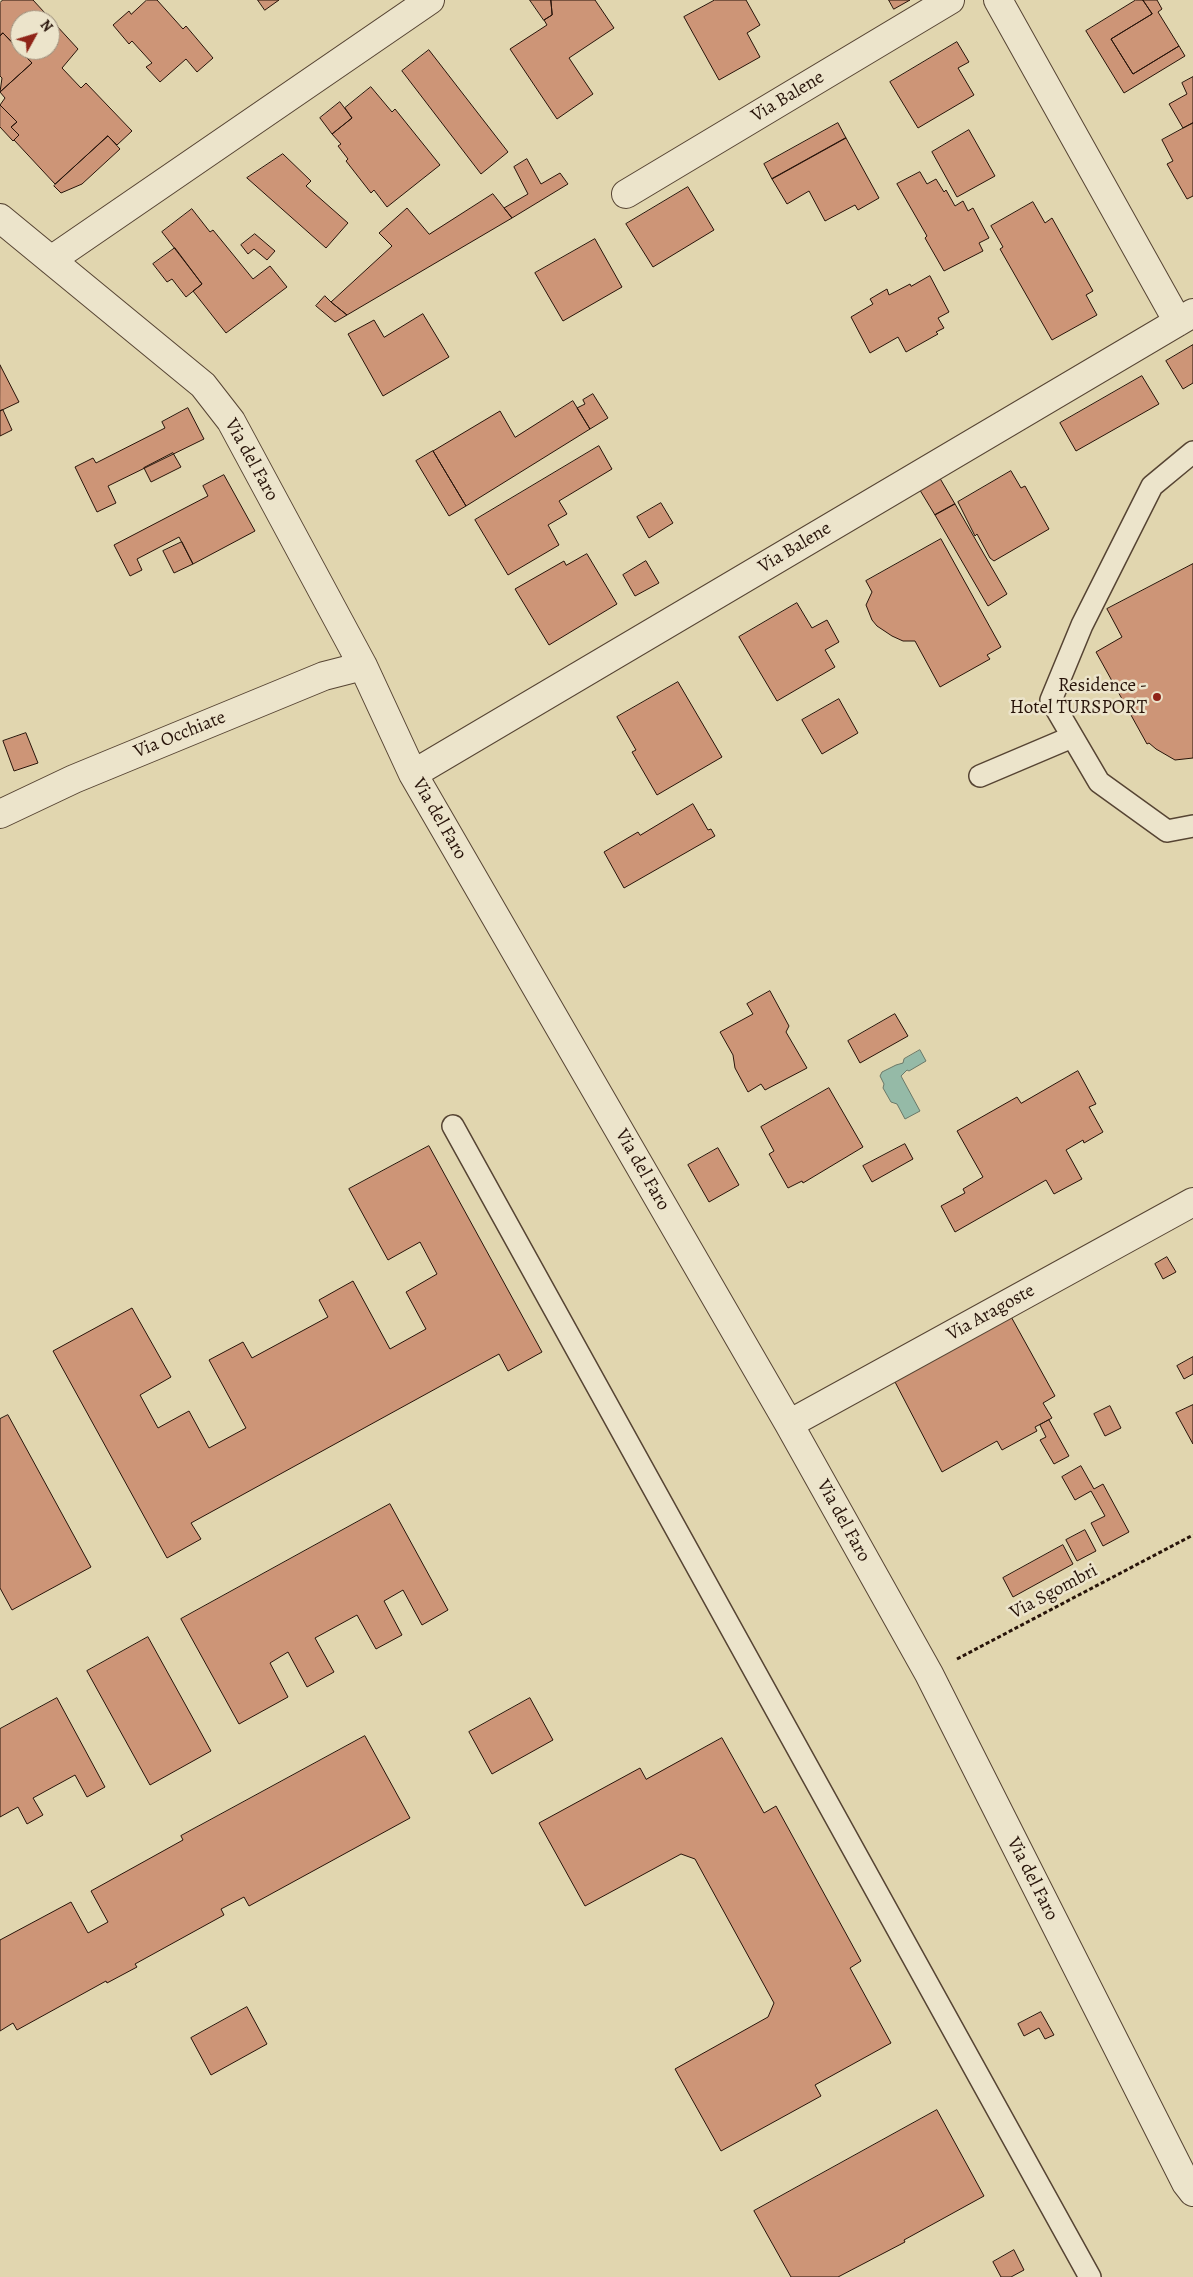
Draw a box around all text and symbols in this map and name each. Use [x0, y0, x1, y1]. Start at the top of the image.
north arrow [10, 10, 60, 60]
text: N [36, 16, 57, 36]
street label: Via Balene [747, 66, 829, 128]
street label: Via del Faro [219, 415, 283, 505]
street label: Via Balene [754, 517, 836, 579]
place label: Residence - Hotel TURSPORT [1010, 675, 1147, 719]
marker: Residence - Hotel TURSPORT [1151, 691, 1163, 703]
street label: Via Occhiate [131, 706, 229, 764]
street label: Via del Faro [407, 774, 471, 864]
street label: Via del Faro [610, 1125, 674, 1215]
street label: Via Aragoste [943, 1280, 1039, 1346]
street label: Via del Faro [811, 1476, 875, 1566]
street label: Via Sgombri [1006, 1559, 1102, 1625]
street label: Via del Faro [1001, 1834, 1063, 1924]

